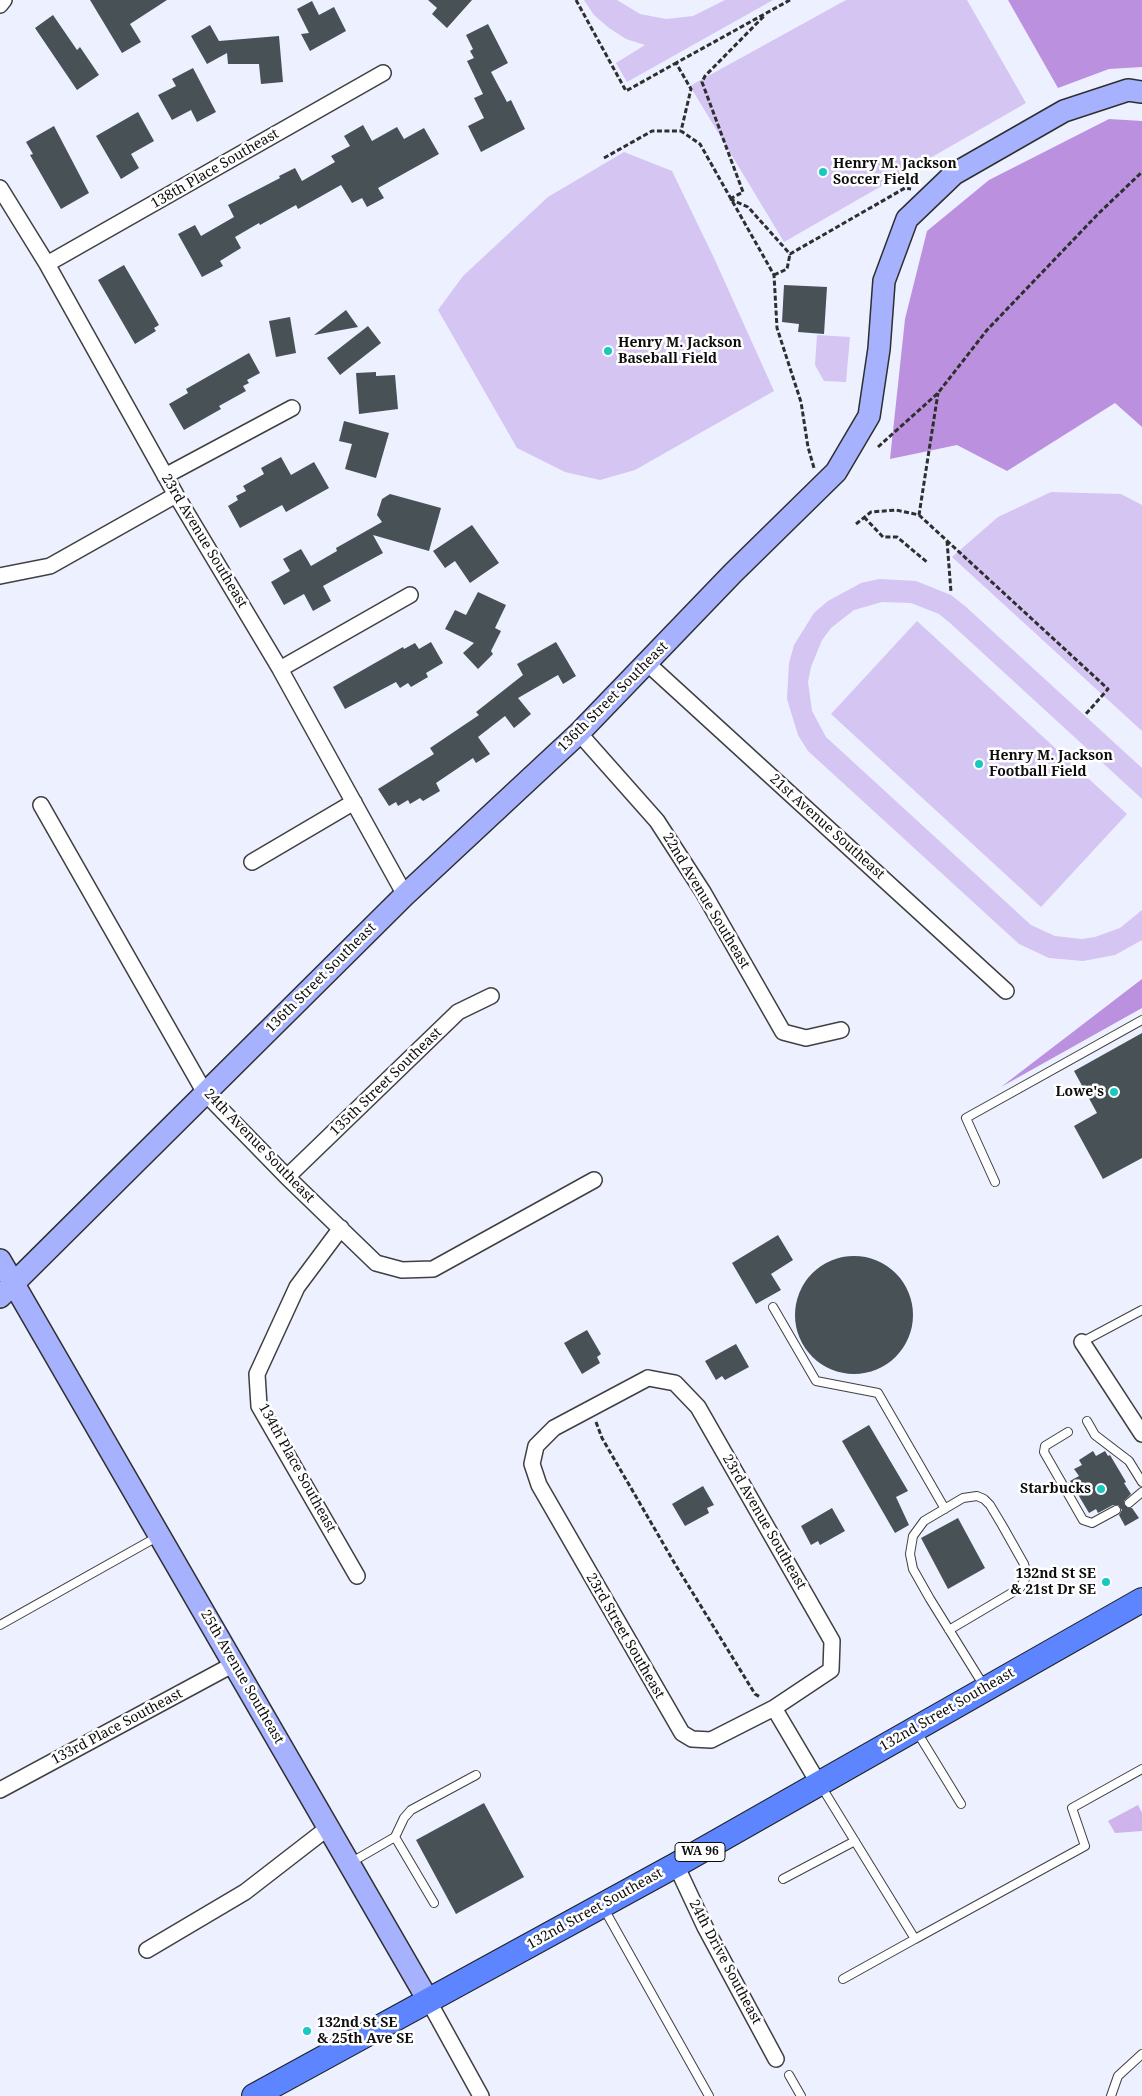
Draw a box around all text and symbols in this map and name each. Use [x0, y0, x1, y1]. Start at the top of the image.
street label: 138th Place Southeast [148, 126, 282, 212]
place label: Henry M. Jackson Soccer Field [833, 156, 957, 188]
marker: Henry M. Jackson Soccer Field [817, 166, 829, 178]
place label: Henry M. Jackson Baseball Field [618, 335, 742, 368]
marker: Henry M. Jackson Baseball Field [602, 345, 614, 357]
street label: 23rd Avenue Southeast [157, 471, 251, 611]
street label: 136th Street Southeast [555, 639, 671, 755]
place label: Henry M. Jackson Football Field [989, 748, 1113, 780]
marker: Henry M. Jackson Football Field [973, 758, 985, 770]
street label: 21st Avenue Southeast [766, 771, 888, 883]
street label: 22nd Avenue Southeast [659, 830, 753, 972]
street label: 136th Street Southeast [263, 920, 379, 1036]
street label: 135th Street Southeast [327, 1024, 445, 1140]
place label: Lowe's [1055, 1084, 1104, 1100]
street label: 24th Avenue Southeast [200, 1086, 318, 1206]
marker: Lowe's [1108, 1086, 1120, 1098]
street label: 134th Place Southeast [255, 1401, 339, 1535]
street label: 23rd Avenue Southeast [718, 1451, 810, 1593]
place label: Starbucks [1020, 1481, 1091, 1497]
marker: Starbucks [1095, 1483, 1107, 1495]
place label: 132nd St SE & 21st Dr SE [1010, 1566, 1096, 1598]
street label: 23rd Street Southeast [582, 1570, 668, 1702]
marker: 132nd St SE & 21st Dr SE [1100, 1576, 1112, 1588]
street label: 25th Avenue Southeast [197, 1607, 287, 1747]
street label: 132nd Street Southeast [877, 1665, 1017, 1755]
street label: 133rd Place Southeast [49, 1685, 185, 1769]
road number: WA 96 [675, 1842, 725, 1861]
street label: 132nd Street Southeast [524, 1865, 666, 1953]
street label: 24th Drive Southeast [685, 1897, 765, 2027]
place label: 132nd St SE & 25th Ave SE [317, 2015, 413, 2048]
marker: 132nd St SE & 25th Ave SE [301, 2025, 313, 2037]

